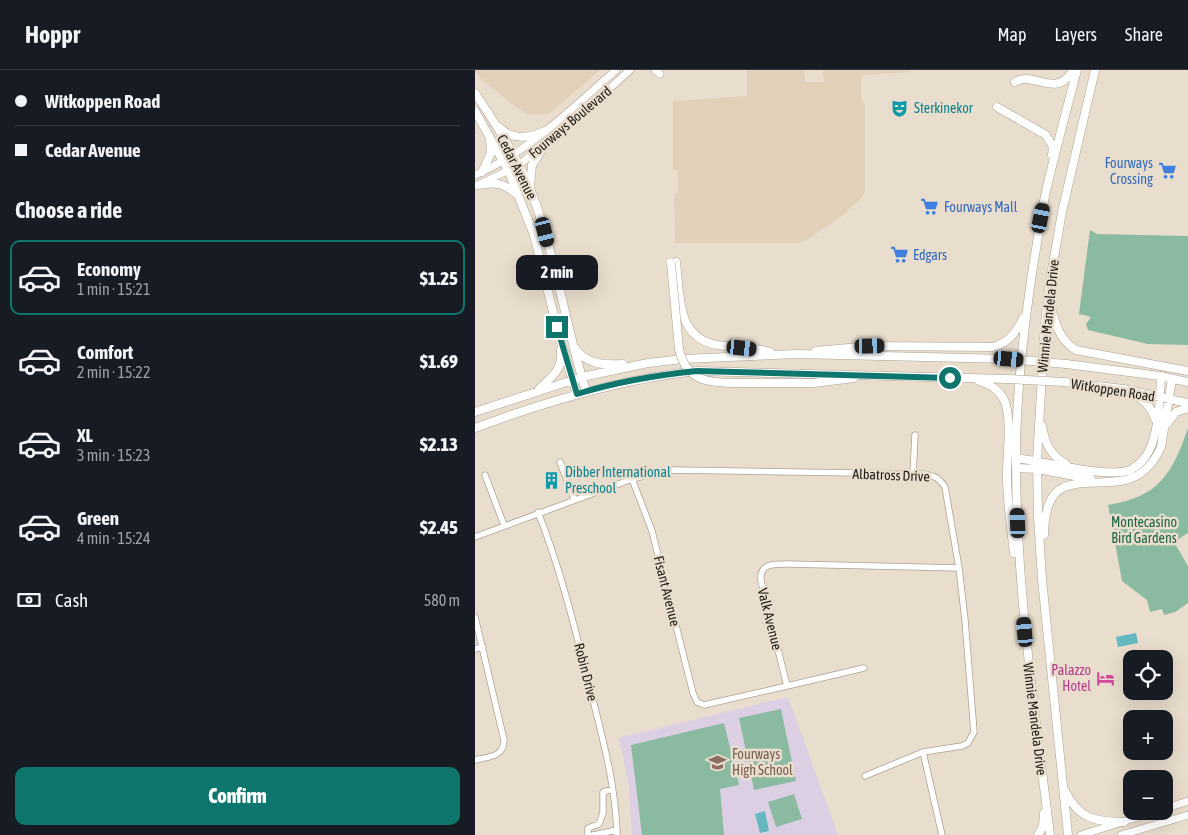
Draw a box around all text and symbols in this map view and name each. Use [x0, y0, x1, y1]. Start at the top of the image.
text: Hoppr [25, 21, 80, 48]
text: Map [997, 24, 1026, 45]
text: Layers [1054, 24, 1097, 45]
text: Share [1125, 24, 1163, 45]
street label: Fourways Boulevard [525, 83, 615, 161]
text: Witkoppen Road [45, 90, 160, 112]
theatre icon: Sterkinekor [890, 98, 910, 118]
place label: Sterkinekor [914, 100, 974, 116]
street label: Cedar Avenue [494, 132, 540, 202]
text: Cedar Avenue [45, 139, 141, 161]
place label: Fourways Crossing [1105, 155, 1153, 187]
supermarket icon: Fourways Crossing [1157, 161, 1177, 181]
text: Choose a ride [15, 197, 122, 223]
supermarket icon: Fourways Mall [920, 197, 940, 217]
place label: Fourways Mall [944, 199, 1018, 215]
car [1030, 202, 1051, 234]
car [534, 216, 555, 248]
supermarket icon: Edgars [889, 245, 909, 265]
place label: Edgars [913, 247, 947, 263]
callout: 2 min [516, 254, 598, 290]
icon: car [17, 255, 62, 300]
text: Economy [77, 258, 141, 280]
street label: Winnie Mandela Drive [1034, 259, 1062, 373]
text: 2 min [541, 263, 573, 281]
text: $1.25 [420, 267, 458, 289]
text: 1 min · 15:21 [77, 280, 150, 298]
route end [546, 316, 568, 338]
icon: car [17, 338, 62, 383]
car [854, 338, 885, 354]
car [726, 339, 757, 357]
text: Comfort [77, 341, 133, 363]
text: $1.69 [420, 350, 458, 372]
car [993, 350, 1024, 368]
text: 2 min · 15:22 [77, 363, 150, 381]
route start [939, 367, 961, 389]
street label: Witkoppen Road [1070, 375, 1156, 405]
icon: car [17, 421, 62, 466]
text: XL [77, 424, 93, 446]
text: $2.13 [420, 433, 458, 455]
text: 3 min · 15:23 [77, 446, 150, 464]
place label: Dibber International Preschool [565, 464, 671, 496]
street label: Albatross Drive [852, 466, 930, 484]
building icon: Dibber International Preschool [541, 470, 561, 490]
icon: car [17, 504, 62, 549]
text: Green [77, 507, 119, 529]
car [1009, 508, 1026, 538]
park label: Montecasino Bird Gardens [1111, 514, 1177, 546]
text: $2.45 [420, 516, 458, 538]
text: 4 min · 15:24 [77, 529, 150, 547]
street label: Fisant Avenue [651, 554, 683, 628]
icon: cash [15, 586, 43, 614]
street label: Valk Avenue [755, 586, 785, 652]
text: Cash [55, 589, 88, 611]
text: 580 m [424, 591, 460, 609]
car [1016, 616, 1033, 648]
street label: Robin Drive [571, 641, 601, 703]
map controls [1123, 650, 1173, 820]
button: locate [1123, 650, 1173, 700]
street label: Winnie Mandela Drive [1020, 662, 1050, 776]
place label: Palazzo Hotel [1051, 662, 1091, 694]
hotel icon: Palazzo Hotel [1095, 668, 1115, 688]
button: + [1123, 710, 1173, 760]
place label: Fourways High School [732, 746, 793, 778]
school or university icon: Fourways High School [708, 752, 728, 772]
button: Confirm [15, 767, 460, 825]
button: − [1123, 770, 1173, 820]

